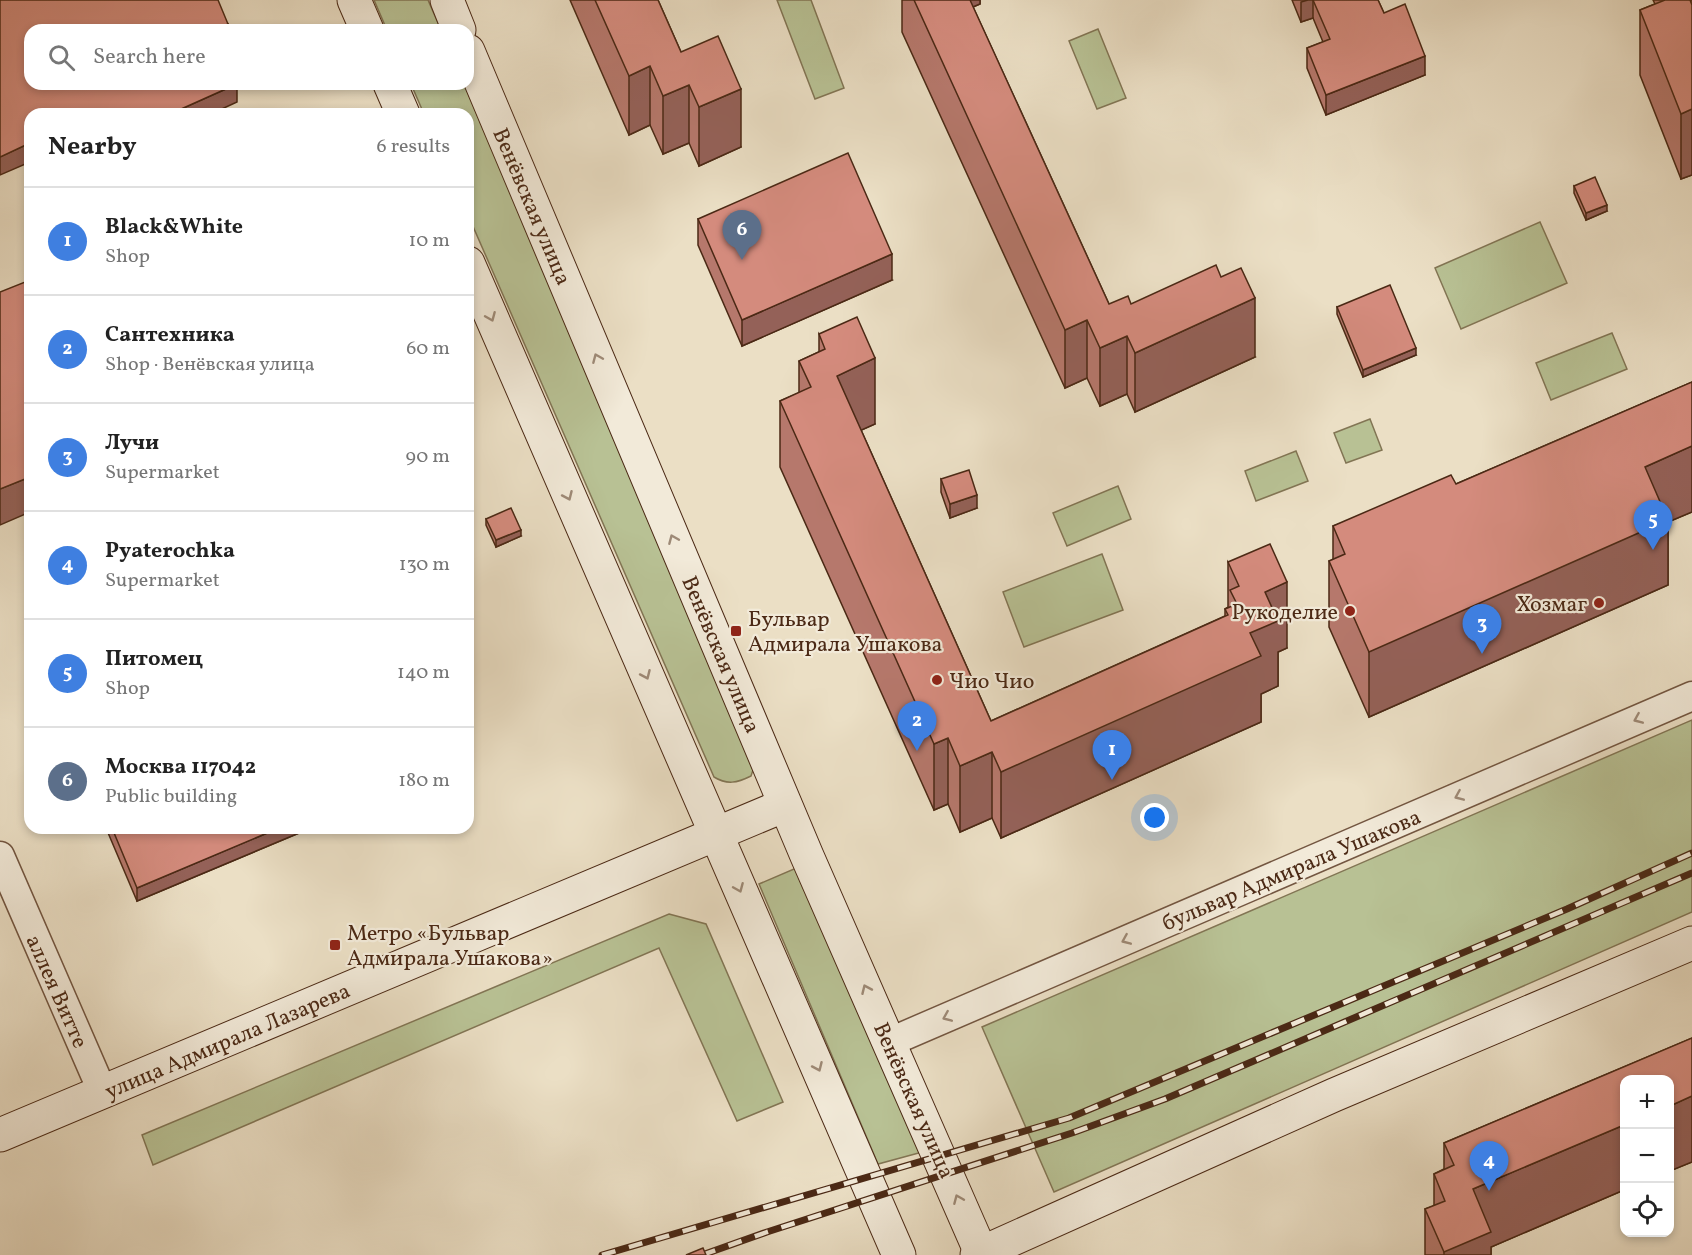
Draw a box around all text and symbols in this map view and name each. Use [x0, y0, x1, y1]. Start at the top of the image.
search box [24, 24, 474, 90]
icon: search [45, 41, 78, 74]
text: Search here [93, 42, 206, 73]
street label: Венёвская улица [484, 124, 578, 290]
text: Nearby [48, 129, 137, 165]
text: 6 results [377, 133, 450, 161]
pin: 6 [722, 210, 762, 260]
text: Black&White [105, 212, 243, 243]
text: 1 [63, 227, 72, 255]
text: 10 m [409, 227, 450, 255]
text: Shop [105, 243, 150, 271]
one-way arrow [484, 310, 496, 321]
text: Сантехника [105, 320, 235, 351]
text: 2 [62, 335, 73, 363]
text: 60 m [406, 335, 450, 363]
text: Shop · Венёвская улица [105, 351, 315, 379]
one-way arrow [592, 353, 604, 364]
text: Лучи [105, 428, 159, 459]
text: 3 [62, 443, 73, 471]
text: 90 m [406, 443, 450, 471]
text: Supermarket [105, 459, 220, 487]
one-way arrow [561, 489, 573, 500]
pin: 5 [1634, 500, 1672, 550]
one-way arrow [668, 534, 680, 545]
text: Pyaterochka [105, 536, 235, 567]
text: 4 [61, 551, 74, 579]
text: 130 m [399, 551, 450, 579]
text: Supermarket [105, 567, 220, 595]
street label: Венёвская улица [673, 572, 767, 738]
place label: Хозмаг [1517, 590, 1587, 621]
marker: Хозмаг [1592, 596, 1606, 610]
place label: Рукоделие [1231, 598, 1338, 629]
marker: Рукоделие [1343, 604, 1357, 618]
pin: 3 [1462, 604, 1502, 654]
place label: Бульвар Адмирала Ушакова [748, 605, 943, 661]
marker: Бульвар Адмирала Ушакова [729, 624, 743, 638]
text: Питомец [105, 644, 203, 675]
text: 5 [63, 659, 72, 687]
text: 140 m [397, 659, 450, 687]
place label: Чио Чио [949, 667, 1034, 698]
one-way arrow [639, 668, 651, 679]
marker: Чио Чио [930, 673, 944, 687]
text: Shop [105, 675, 150, 703]
pin: 2 [898, 702, 936, 751]
one-way arrow [1634, 712, 1645, 724]
pin: 1 [1092, 730, 1132, 780]
text: Москва 117042 [105, 752, 256, 783]
text: 6 [62, 767, 73, 795]
text: 180 m [398, 767, 450, 795]
text: Public building [105, 783, 237, 811]
one-way arrow [1455, 789, 1466, 801]
your location [1140, 803, 1169, 832]
street label: бульвар Адмирала Ушакова [1158, 803, 1426, 940]
one-way arrow [732, 882, 744, 893]
place label: Метро «Бульвар Адмирала Ушакова» [347, 919, 553, 975]
street label: аллея Витте [17, 931, 94, 1054]
one-way arrow [1121, 933, 1132, 945]
marker: Метро «Бульвар Адмирала Ушакова» [328, 938, 342, 952]
street label: улица Адмирала Лазарева [101, 976, 355, 1108]
one-way arrow [862, 984, 874, 995]
one-way arrow [942, 1010, 953, 1022]
street label: Венёвская улица [864, 1018, 961, 1184]
one-way arrow [810, 1060, 822, 1071]
map controls [1620, 1075, 1674, 1237]
button: + [1620, 1075, 1674, 1129]
button: − [1620, 1129, 1674, 1183]
pin: 4 [1470, 1142, 1508, 1191]
button: locate [1620, 1183, 1674, 1237]
one-way arrow [954, 1195, 966, 1206]

